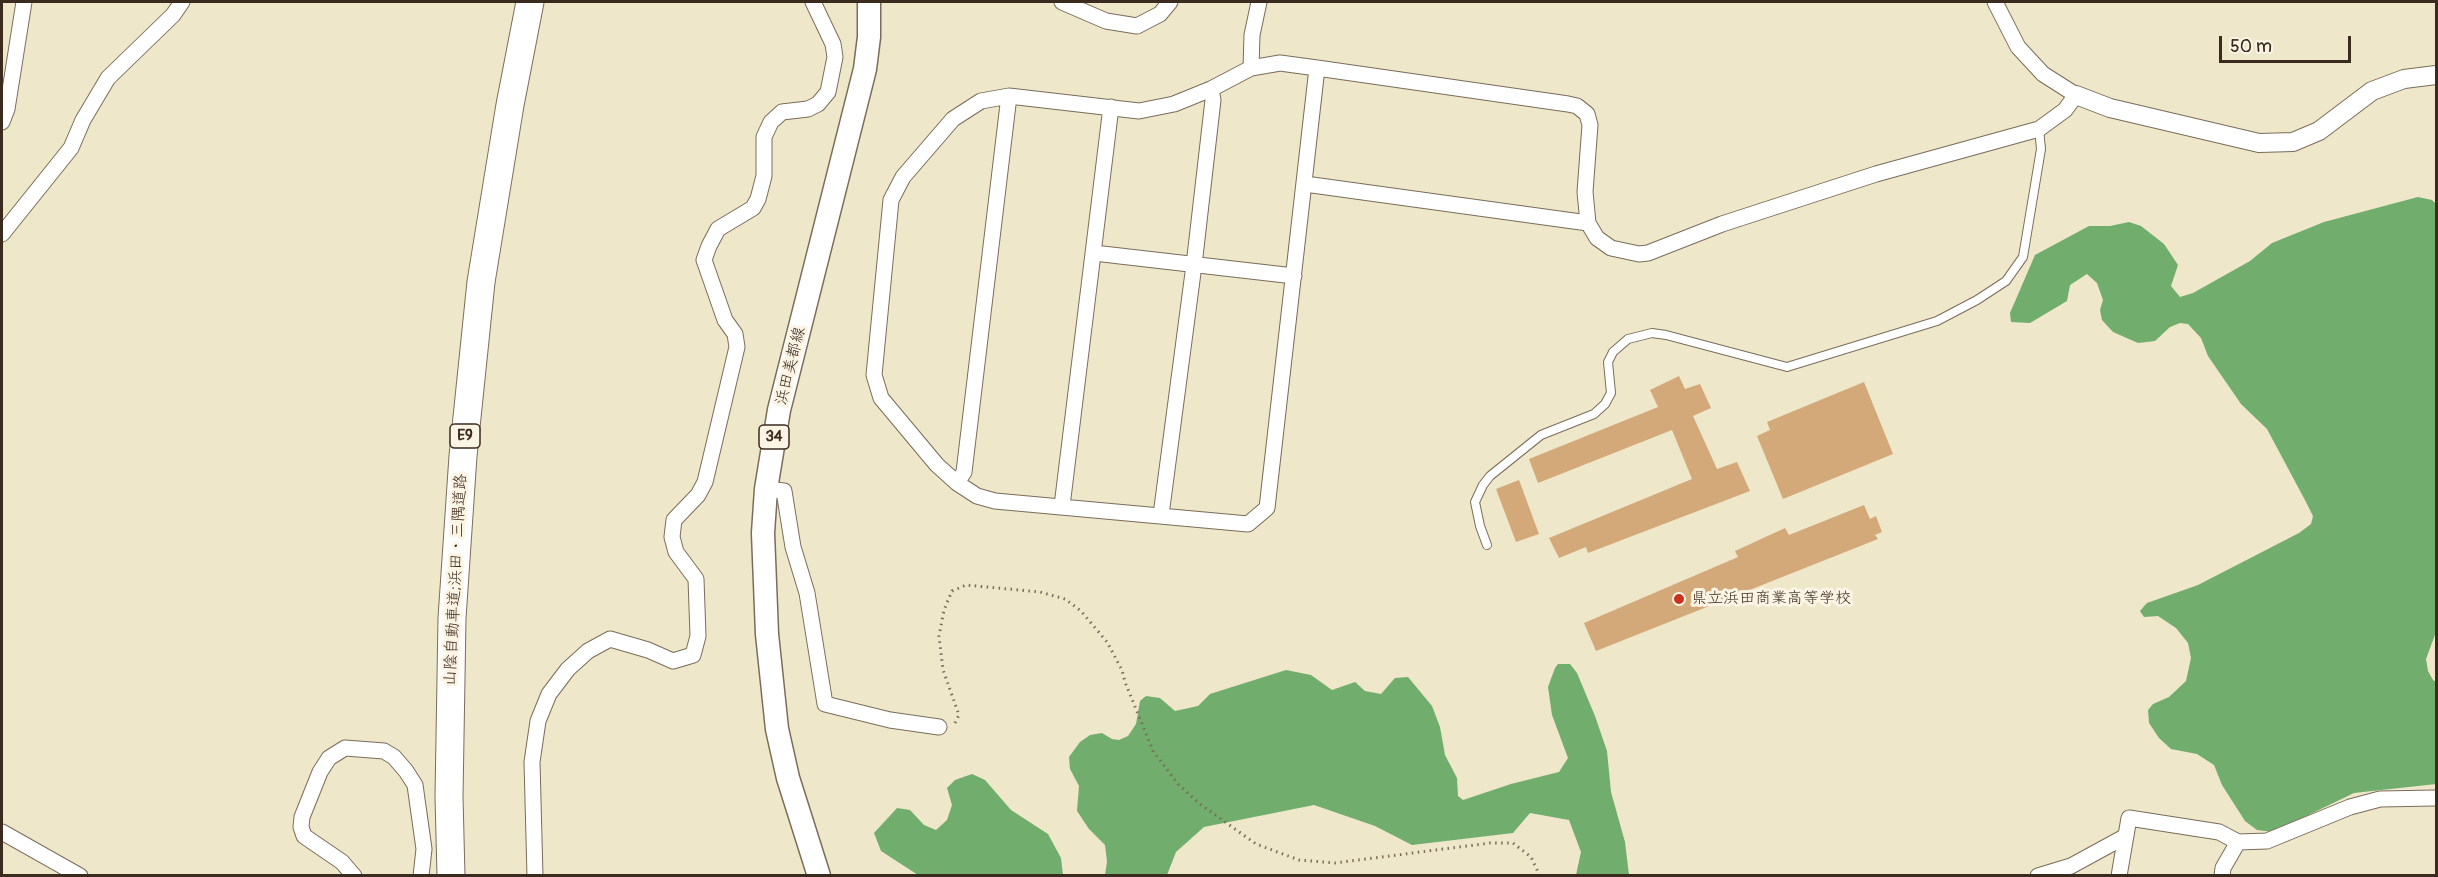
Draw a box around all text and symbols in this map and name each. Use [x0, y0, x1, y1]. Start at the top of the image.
scale bar [2222, 24, 2354, 62]
text: 50 m [2230, 35, 2272, 58]
street label: 浜田美都線 [772, 325, 810, 407]
road number: E9 [450, 424, 480, 448]
road number: 34 [759, 425, 789, 449]
street label: 山陰自動車道;浜田・三隅道路 [441, 473, 471, 687]
place label: 県立浜田商業高等学校 [1691, 589, 1851, 609]
marker: 県立浜田商業高等学校 [1672, 592, 1686, 606]

